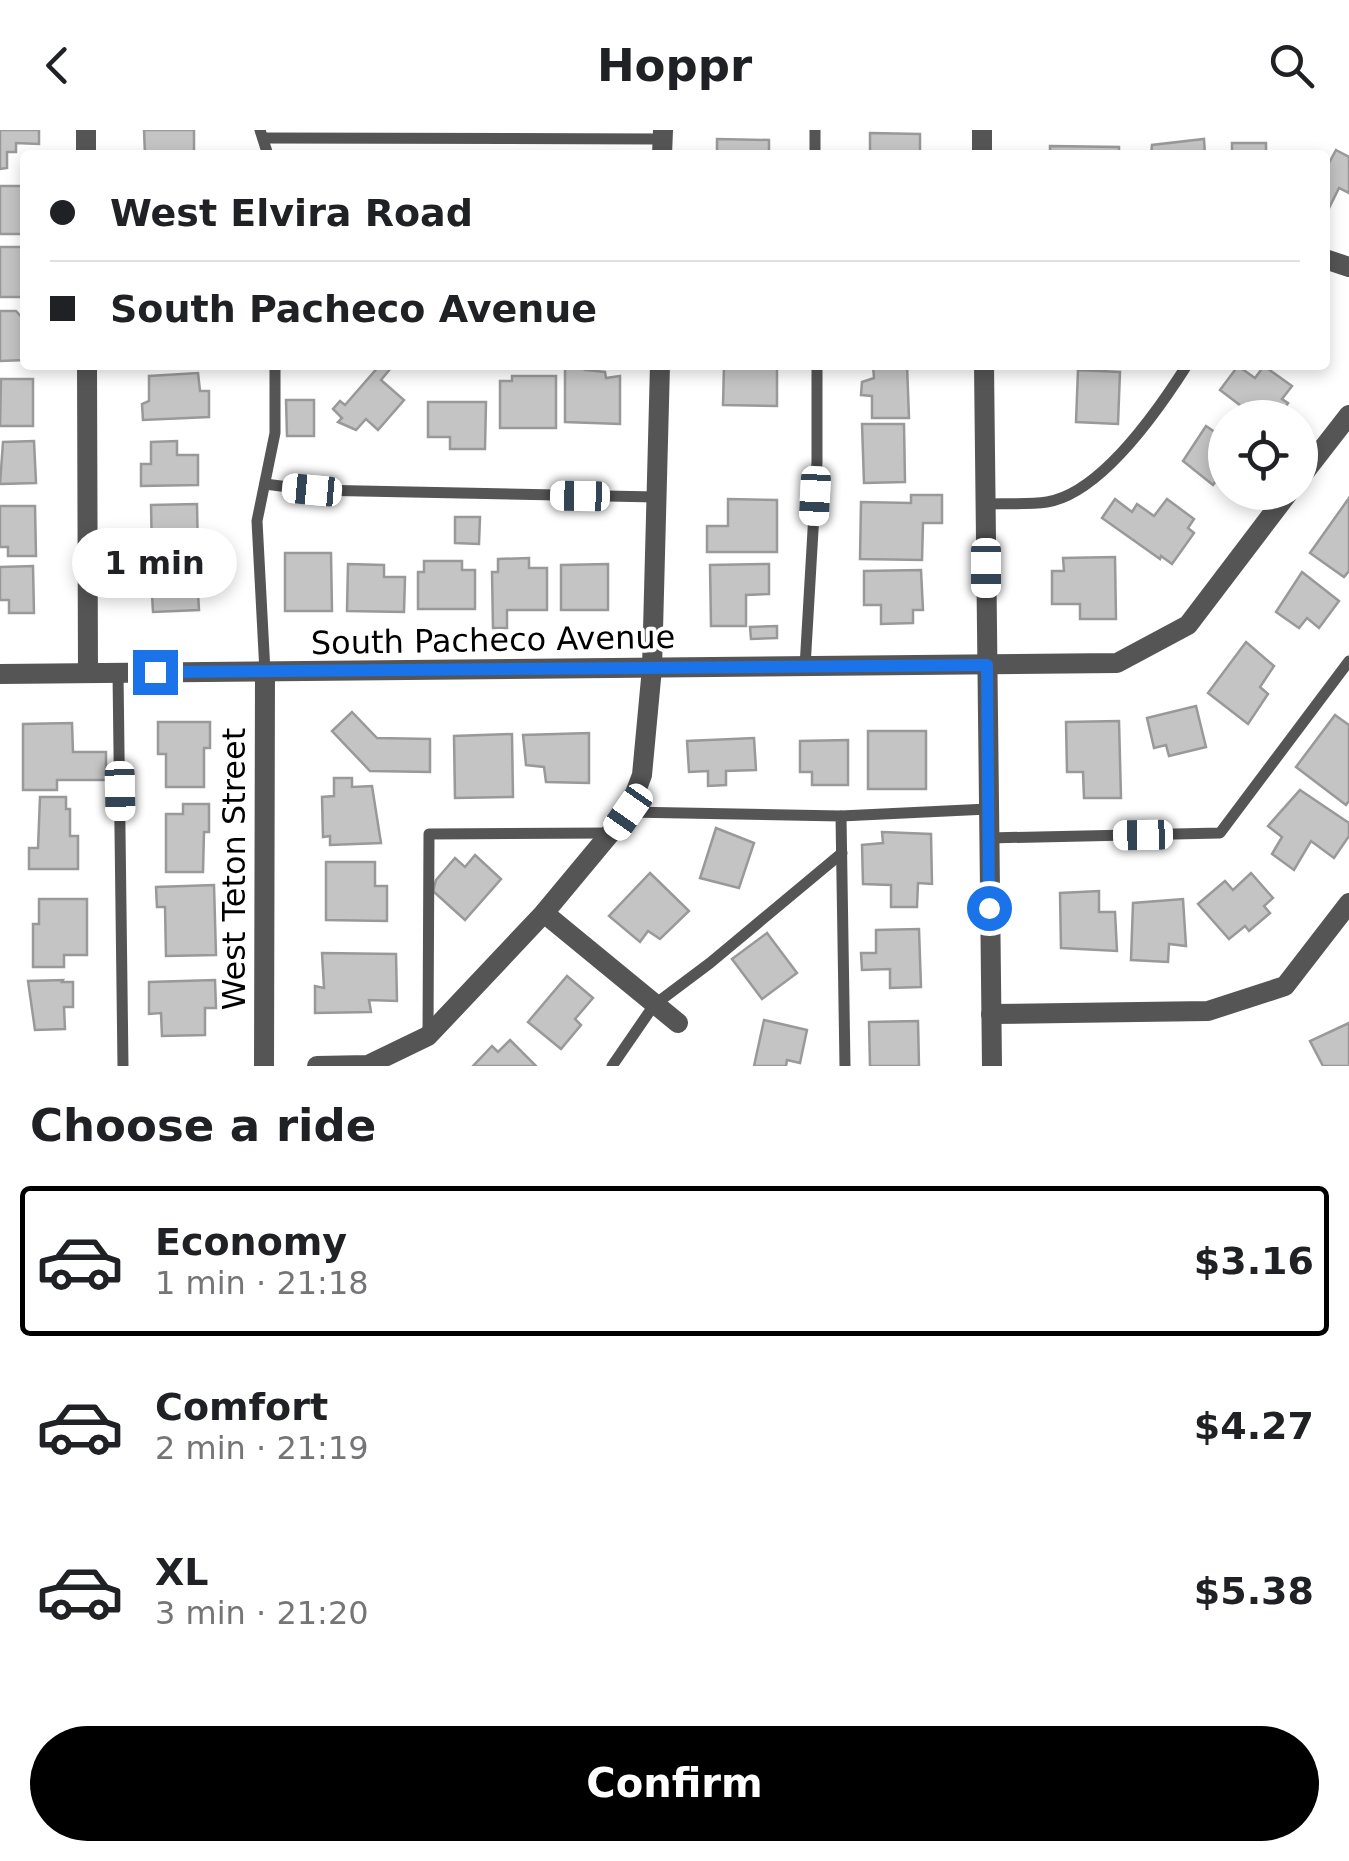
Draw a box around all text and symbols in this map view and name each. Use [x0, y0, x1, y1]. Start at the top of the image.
icon: back [30, 38, 85, 93]
icon: search [1264, 38, 1319, 93]
text: Hoppr [597, 39, 752, 92]
text: West Elvira Road [110, 191, 473, 235]
text: South Pacheco Avenue [110, 287, 597, 331]
map controls [1208, 400, 1318, 510]
button: locate [1208, 400, 1318, 510]
car [798, 465, 832, 527]
car [281, 472, 343, 508]
car [550, 480, 610, 512]
callout: 1 min [72, 527, 238, 597]
car [971, 538, 1001, 598]
text: 1 min [104, 544, 205, 582]
street label: South Pacheco Avenue [310, 618, 676, 662]
route end [133, 650, 178, 695]
street label: West Teton Street [215, 728, 253, 1010]
car [104, 761, 136, 821]
car [599, 779, 657, 845]
car [1113, 819, 1173, 851]
route start [967, 886, 1012, 931]
text: Choose a ride [30, 1099, 376, 1152]
icon: car [35, 1216, 125, 1306]
text: Economy [155, 1220, 347, 1264]
text: $3.16 [1194, 1239, 1314, 1283]
text: 1 min · 21:18 [155, 1264, 369, 1302]
icon: car [35, 1381, 125, 1471]
text: Comfort [155, 1385, 328, 1429]
text: $4.27 [1194, 1404, 1314, 1448]
text: 2 min · 21:19 [155, 1429, 369, 1467]
icon: car [35, 1546, 125, 1636]
text: XL [155, 1550, 209, 1594]
text: $5.38 [1194, 1569, 1314, 1613]
text: 3 min · 21:20 [155, 1594, 369, 1632]
button: Confirm [30, 1726, 1319, 1841]

